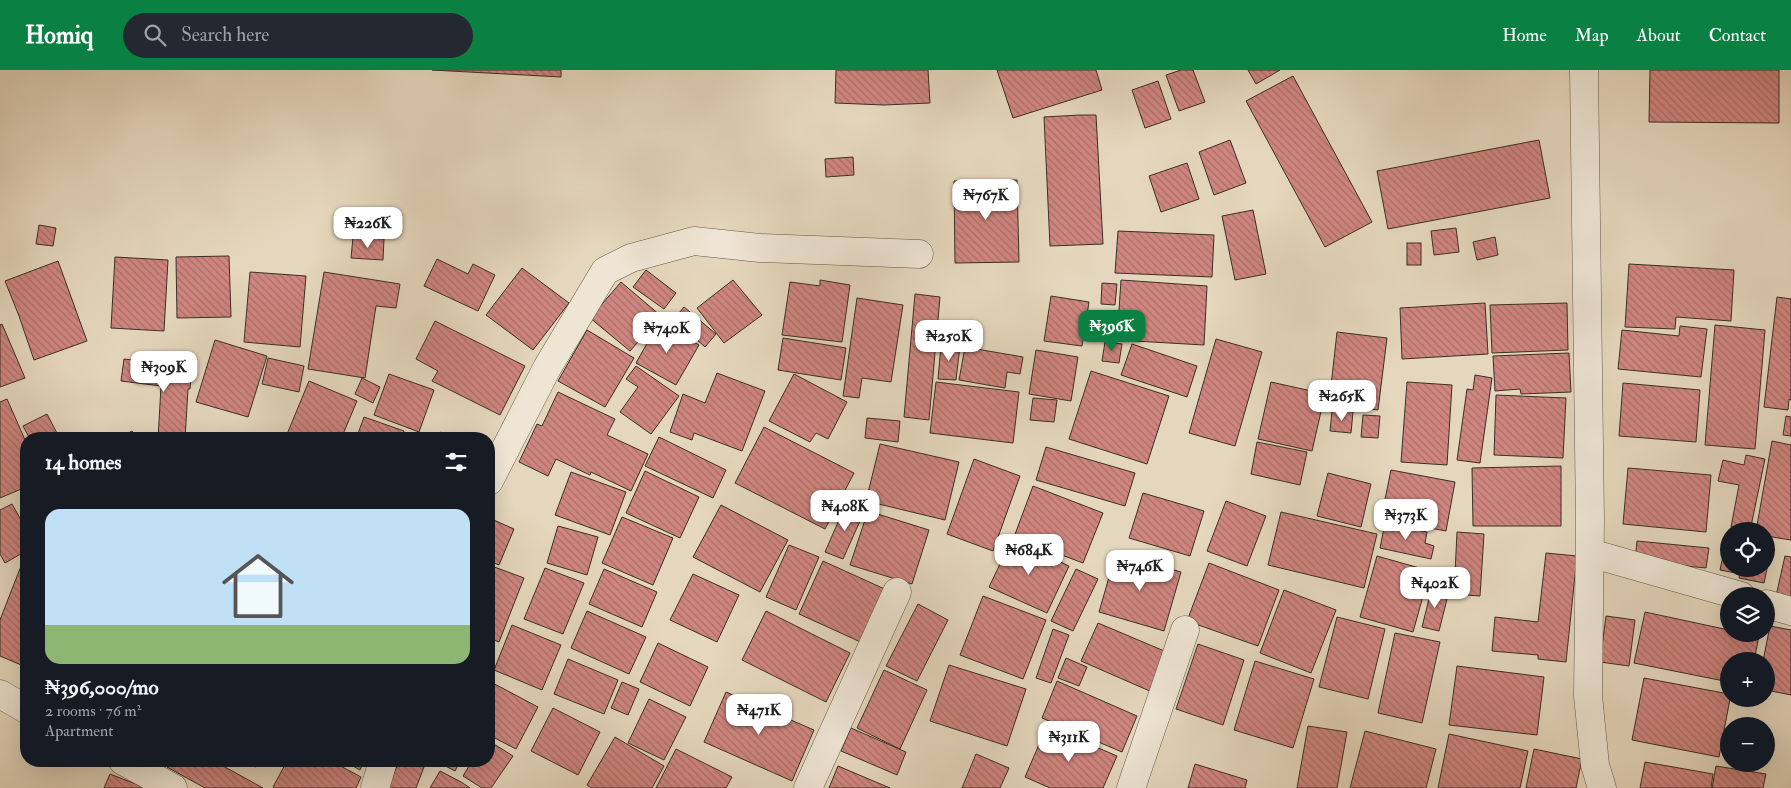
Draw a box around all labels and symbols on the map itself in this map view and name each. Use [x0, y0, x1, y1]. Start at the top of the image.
pin: ₦767K [951, 178, 1021, 221]
pin: ₦226K [333, 206, 403, 249]
pin: ₦396K [1077, 310, 1147, 352]
pin: ₦740K [632, 312, 702, 354]
pin: ₦250K [914, 320, 984, 362]
pin: ₦309K [129, 350, 199, 393]
pin: ₦265K [1307, 380, 1377, 422]
pin: ₦408K [810, 490, 880, 532]
pin: ₦373K [1371, 498, 1441, 541]
pin: ₦684K [994, 534, 1064, 576]
pin: ₦746K [1105, 550, 1175, 592]
pin: ₦402K [1400, 566, 1470, 609]
pin: ₦471K [724, 694, 794, 736]
pin: ₦311K [1034, 720, 1104, 763]

